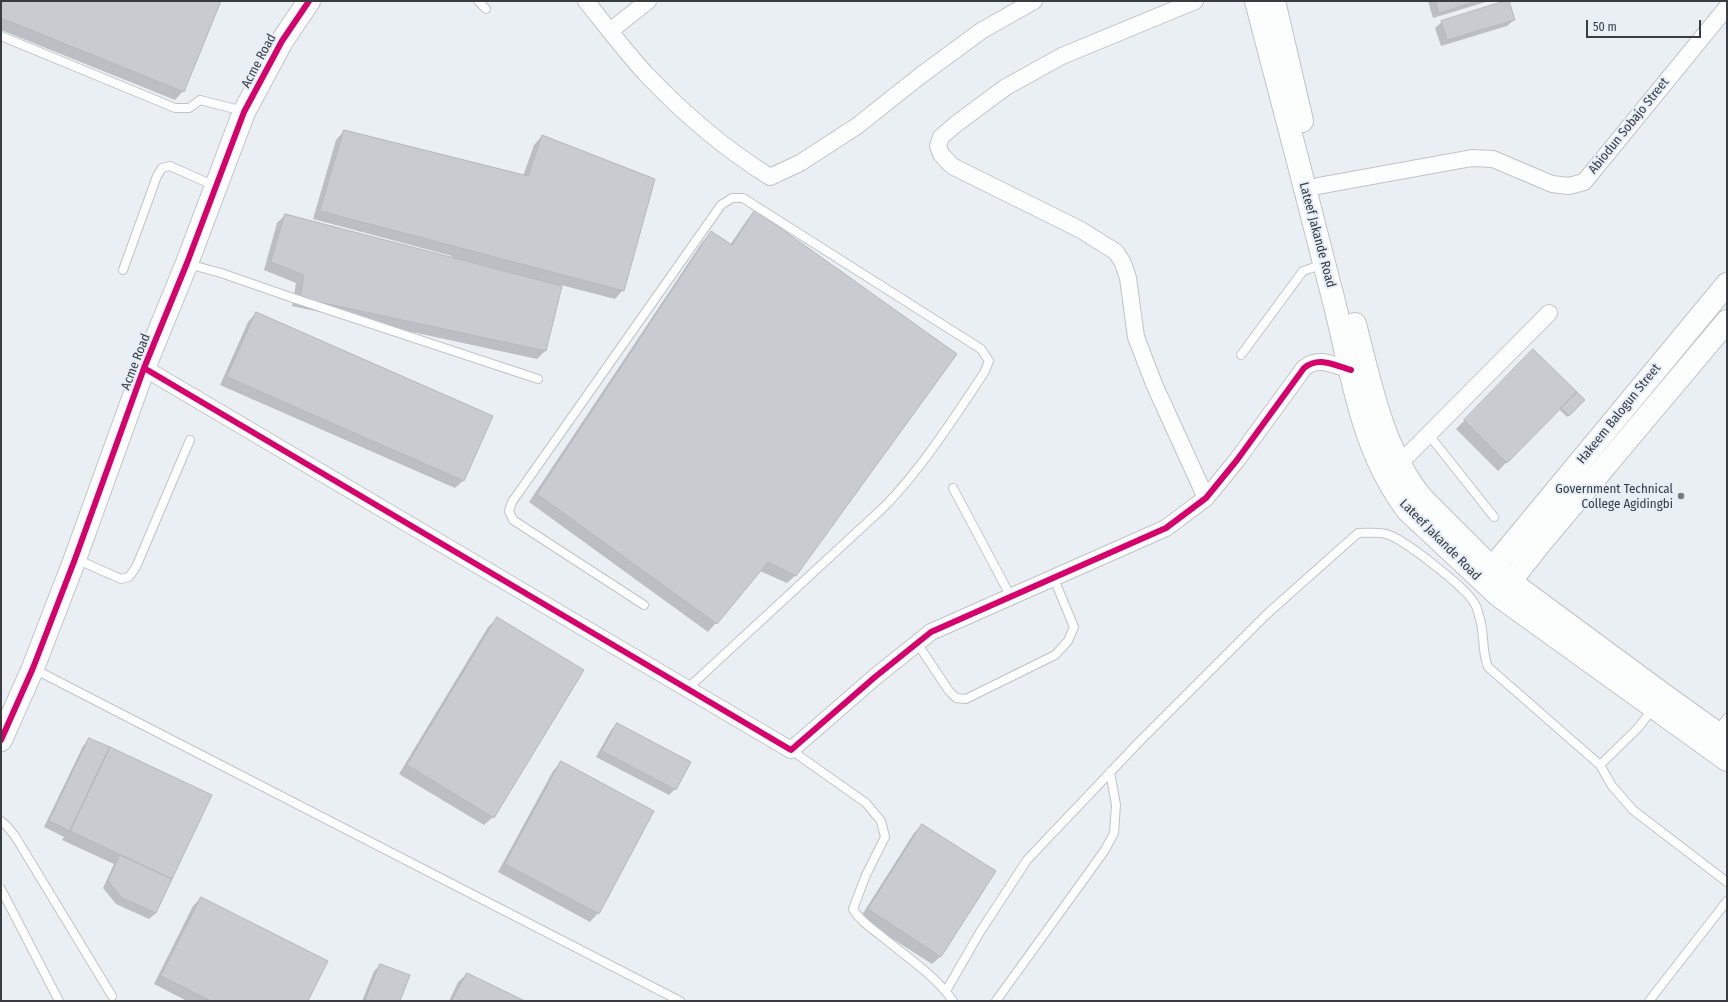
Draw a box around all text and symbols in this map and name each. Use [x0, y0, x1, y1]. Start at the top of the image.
scale bar [1588, 12, 1703, 38]
text: 50 m [1593, 20, 1617, 34]
street label: Acme Road [238, 31, 280, 91]
street label: Abiodun Sobajo Street [1585, 75, 1673, 177]
street label: Lateef Jakande Road [1295, 181, 1339, 289]
street label: Acme Road [118, 332, 154, 392]
street label: Hakeem Balogun Street [1574, 361, 1664, 467]
place label: Government Technical College Agidingbi [1555, 481, 1673, 512]
marker: Government Technical College Agidingbi [1676, 491, 1686, 501]
street label: Lateef Jakande Road [1396, 496, 1484, 584]

